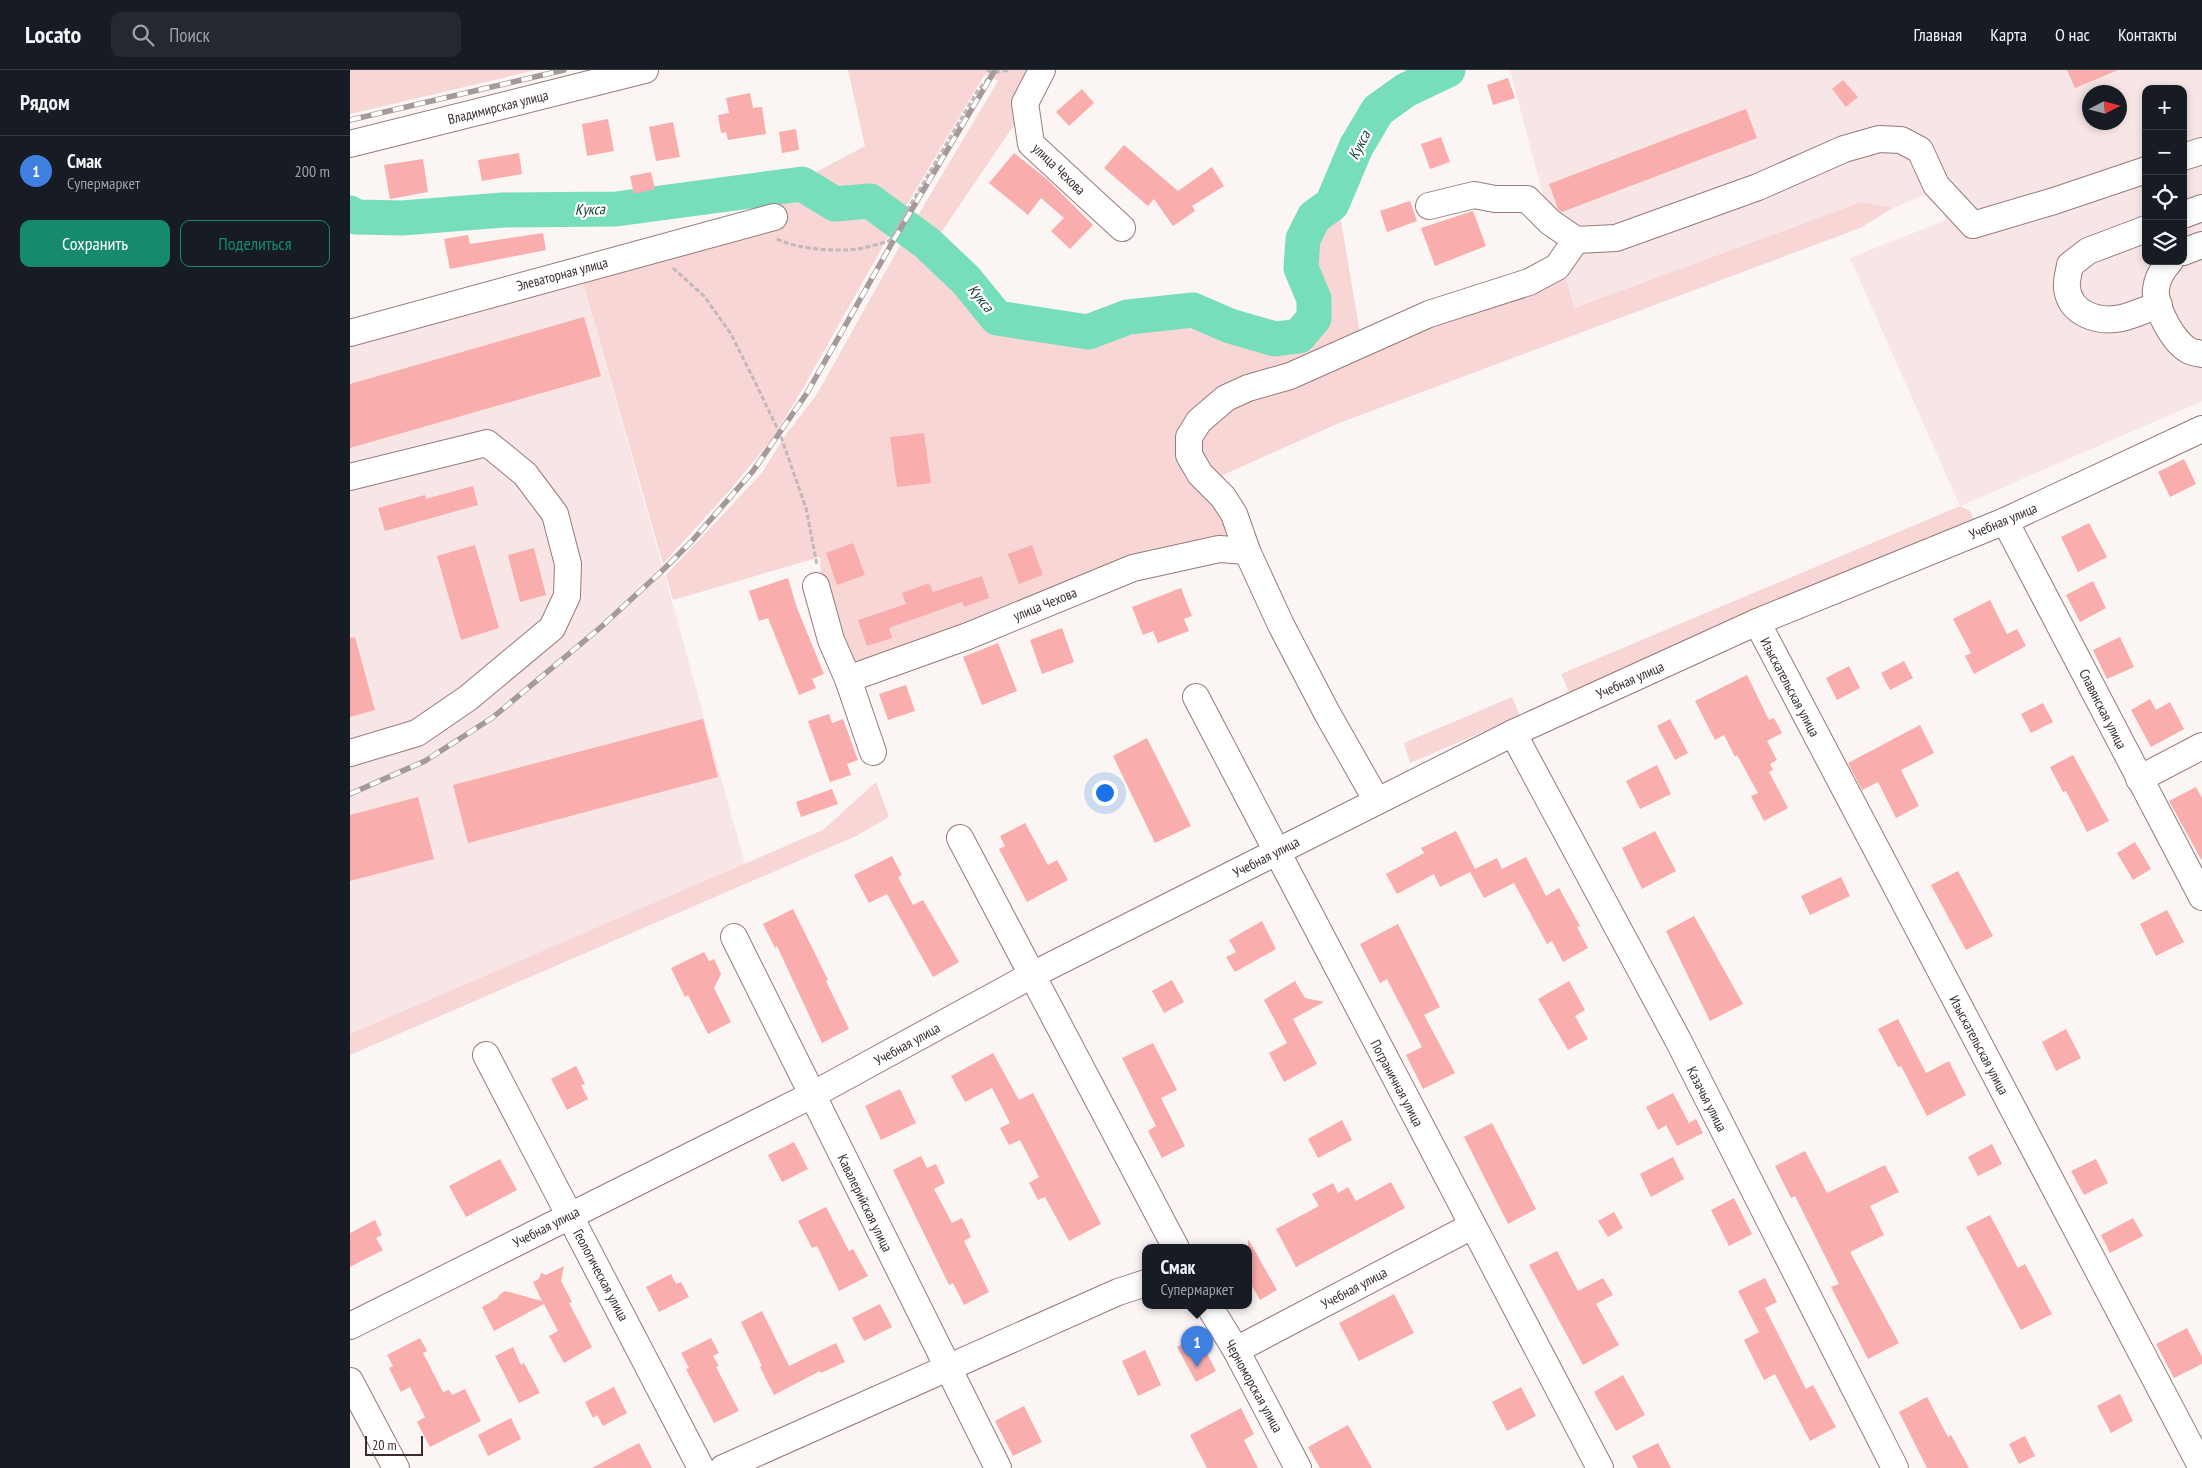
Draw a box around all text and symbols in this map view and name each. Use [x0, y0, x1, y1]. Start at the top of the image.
search box [111, 12, 461, 57]
text: Locato [25, 19, 81, 50]
icon: search [129, 21, 157, 49]
text: Поиск [169, 23, 210, 47]
text: Главная [1914, 23, 1962, 46]
text: Карта [1990, 23, 2027, 46]
text: О нас [2055, 23, 2090, 46]
text: Контакты [2118, 23, 2177, 46]
north arrow [2082, 85, 2127, 130]
map controls [2142, 85, 2187, 265]
button: + [2142, 85, 2187, 130]
street label: Владимирская улица [446, 86, 550, 128]
text: Рядом [20, 89, 70, 116]
water label: Кукса [1344, 126, 1375, 163]
button: − [2142, 130, 2187, 175]
street label: улица Чехова [1029, 139, 1089, 199]
text: Смак [67, 149, 102, 173]
text: 1 [32, 161, 40, 181]
text: 200 m [295, 161, 330, 181]
text: Супермаркет [67, 173, 140, 193]
button: locate [2142, 175, 2187, 220]
water label: Кукса [575, 199, 606, 219]
button: Сохранить [20, 220, 170, 267]
button: Поделиться [180, 220, 330, 267]
button: layers [2142, 220, 2187, 265]
street label: Элеваторная улица [514, 253, 610, 295]
water label: Кукса [964, 280, 998, 316]
street label: Учебная улица [1966, 499, 2040, 543]
street label: улица Чехова [1011, 583, 1079, 625]
street label: Изыскательская улица [1756, 634, 1824, 740]
street label: Учебная улица [1593, 657, 1667, 703]
street label: Славянская улица [2075, 666, 2131, 752]
your location [1092, 780, 1118, 806]
street label: Учебная улица [1230, 833, 1302, 881]
street label: Изыскательская улица [1945, 992, 2013, 1098]
street label: Учебная улица [871, 1019, 943, 1069]
street label: Пограничная улица [1367, 1037, 1427, 1129]
street label: Казачья улица [1683, 1063, 1731, 1135]
street label: Кавалерийская улица [834, 1151, 896, 1255]
street label: Учебная улица [510, 1203, 582, 1251]
street label: Геологическая улица [569, 1226, 633, 1324]
popup [1142, 1244, 1252, 1309]
text: Смак [1160, 1255, 1195, 1279]
street label: Учебная улица [1318, 1263, 1390, 1313]
text: Супермаркет [1160, 1279, 1234, 1299]
pin: 1 [1181, 1326, 1213, 1367]
street label: Черноморская улица [1221, 1336, 1287, 1436]
scale bar [365, 1433, 422, 1456]
text: 20 m [372, 1436, 397, 1454]

